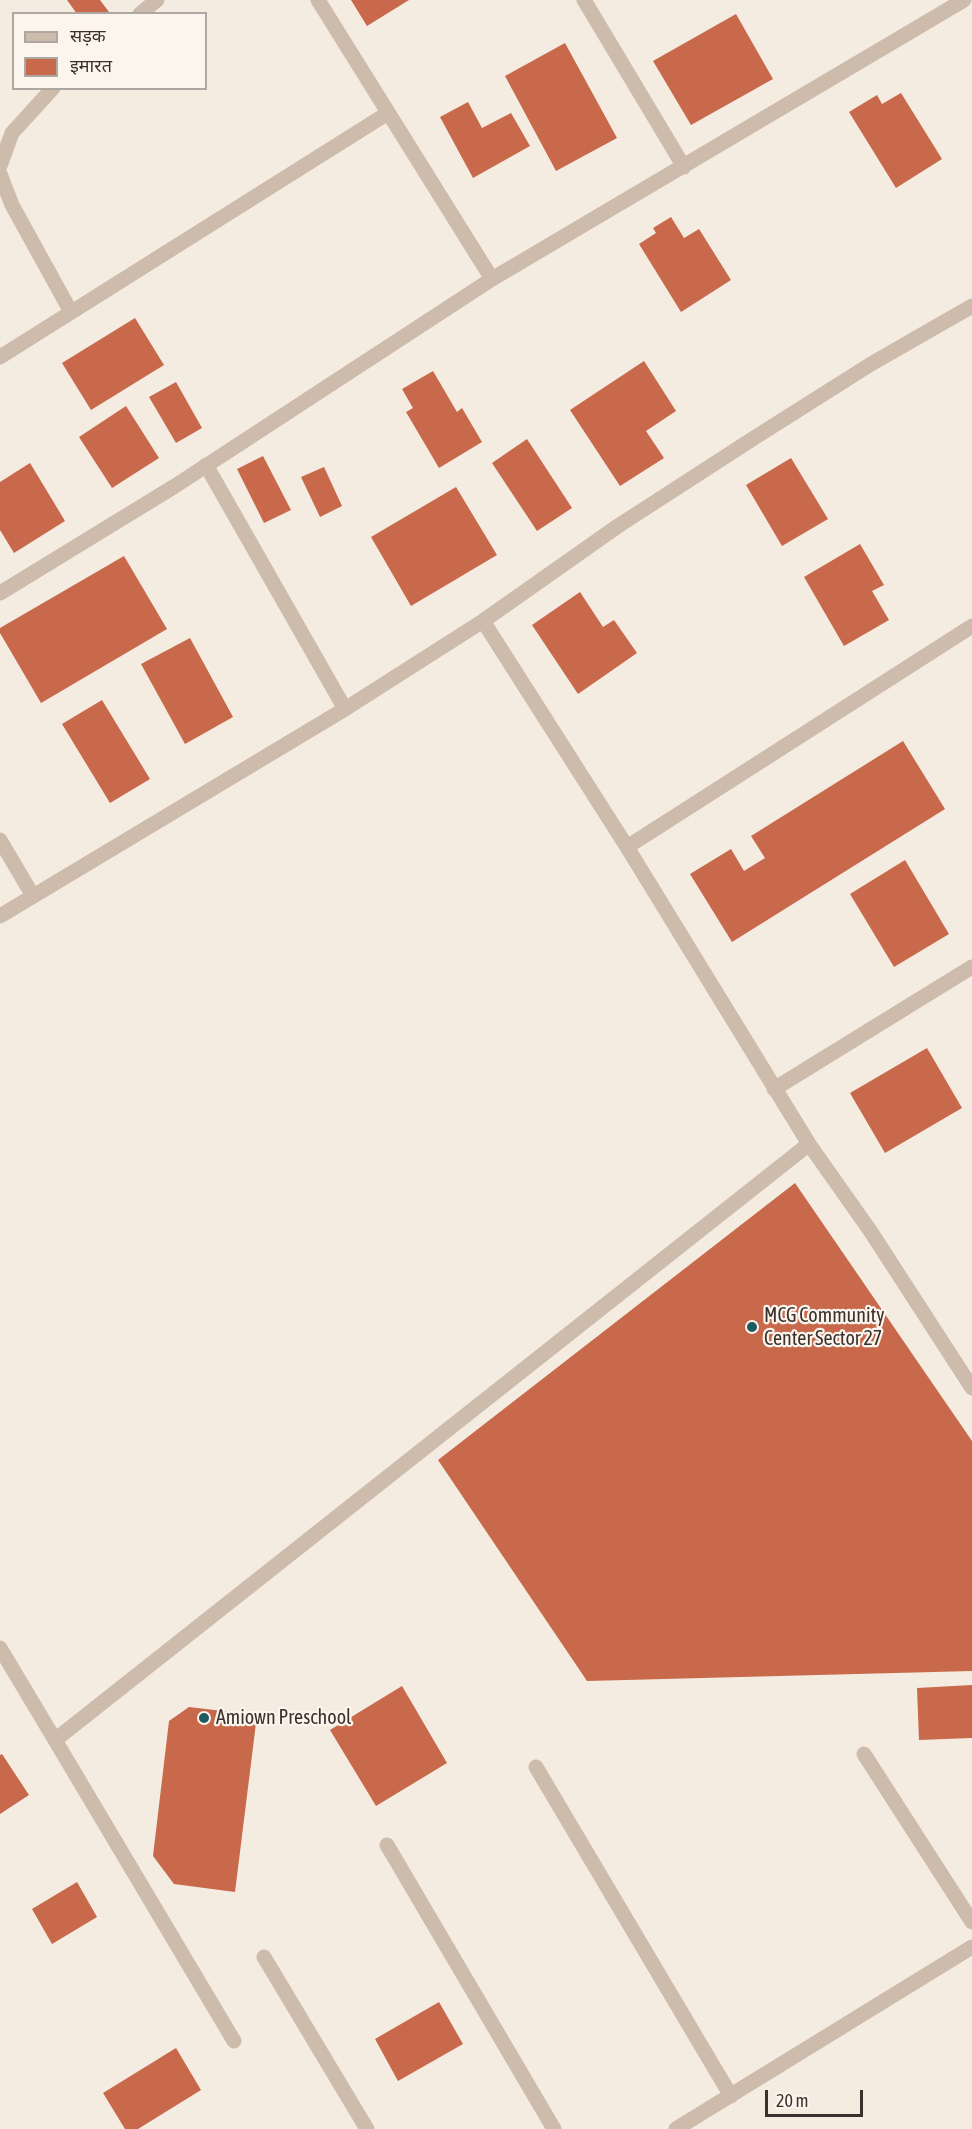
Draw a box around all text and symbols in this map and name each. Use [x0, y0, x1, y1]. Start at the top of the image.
legend [12, 12, 207, 90]
text: सड़क [70, 25, 106, 46]
text: इमारत [70, 55, 112, 76]
place label: MCG Community Center Sector 27 [764, 1304, 884, 1351]
marker: MCG Community Center Sector 27 [745, 1320, 759, 1334]
place label: Amiown Preschool [216, 1706, 351, 1730]
marker: Amiown Preschool [197, 1711, 211, 1725]
scale bar [768, 2078, 866, 2116]
text: 20 m [776, 2090, 808, 2111]

